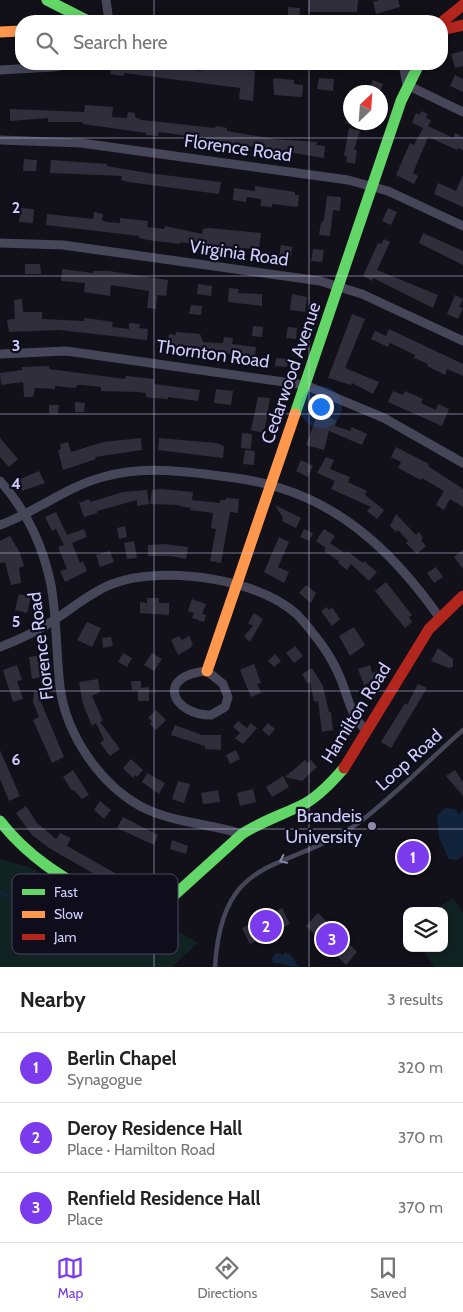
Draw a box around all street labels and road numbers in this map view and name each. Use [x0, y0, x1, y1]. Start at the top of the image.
street label: Florence Road [183, 130, 293, 166]
street label: Virginia Road [188, 235, 290, 271]
street label: Cedarwood Avenue [256, 299, 326, 447]
street label: Thornton Road [155, 335, 271, 373]
street label: Florence Road [23, 591, 59, 701]
street label: Hamilton Road [316, 659, 396, 767]
street label: Loop Road [371, 724, 447, 796]

